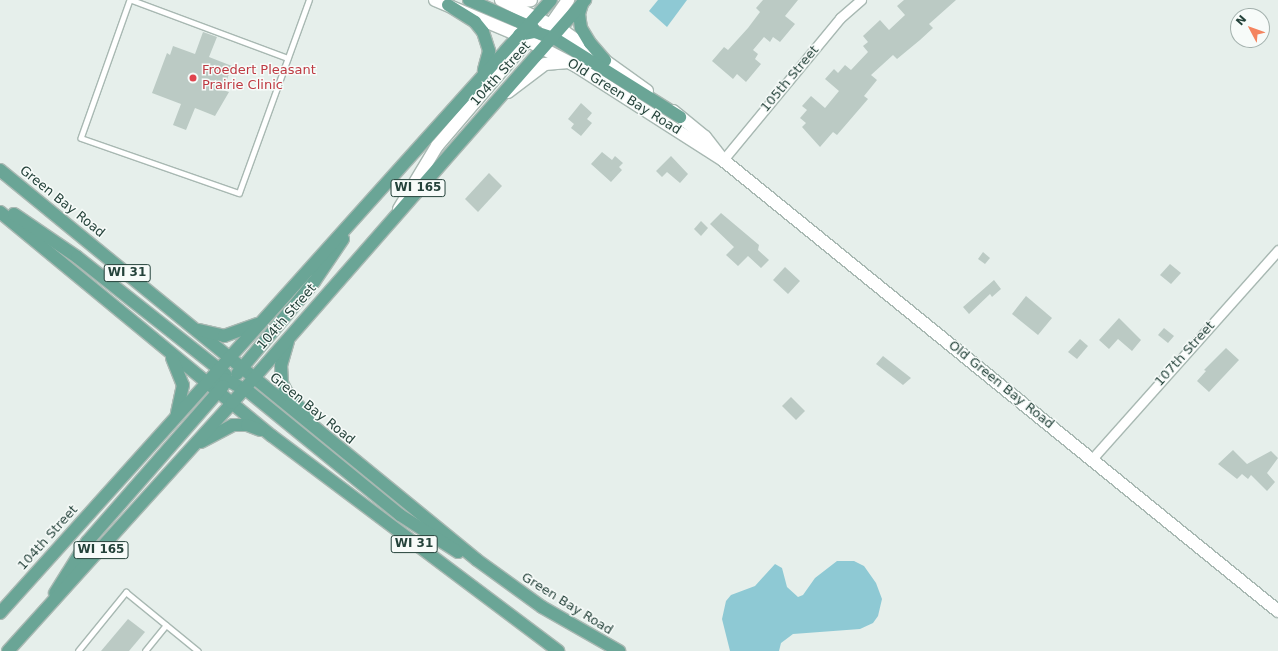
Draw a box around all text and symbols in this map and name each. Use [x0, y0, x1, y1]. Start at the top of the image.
north arrow [1230, 8, 1270, 48]
text: N [1233, 13, 1249, 28]
street label: 104th Street [468, 38, 534, 110]
street label: 105th Street [758, 43, 822, 115]
street label: Old Green Bay Road [564, 56, 684, 138]
place label: Froedert Pleasant Prairie Clinic [202, 63, 316, 94]
marker: Froedert Pleasant Prairie Clinic [187, 72, 199, 84]
street label: Green Bay Road [16, 163, 108, 241]
road number: WI 165 [390, 178, 446, 198]
road number: WI 31 [103, 263, 151, 283]
street label: 104th Street [254, 281, 320, 353]
street label: 107th Street [1152, 318, 1218, 390]
street label: Old Green Bay Road [945, 338, 1057, 432]
street label: Green Bay Road [266, 370, 358, 448]
street label: 104th Street [15, 502, 81, 574]
road number: WI 31 [390, 534, 438, 554]
road number: WI 165 [73, 540, 129, 560]
street label: Green Bay Road [518, 570, 616, 638]

